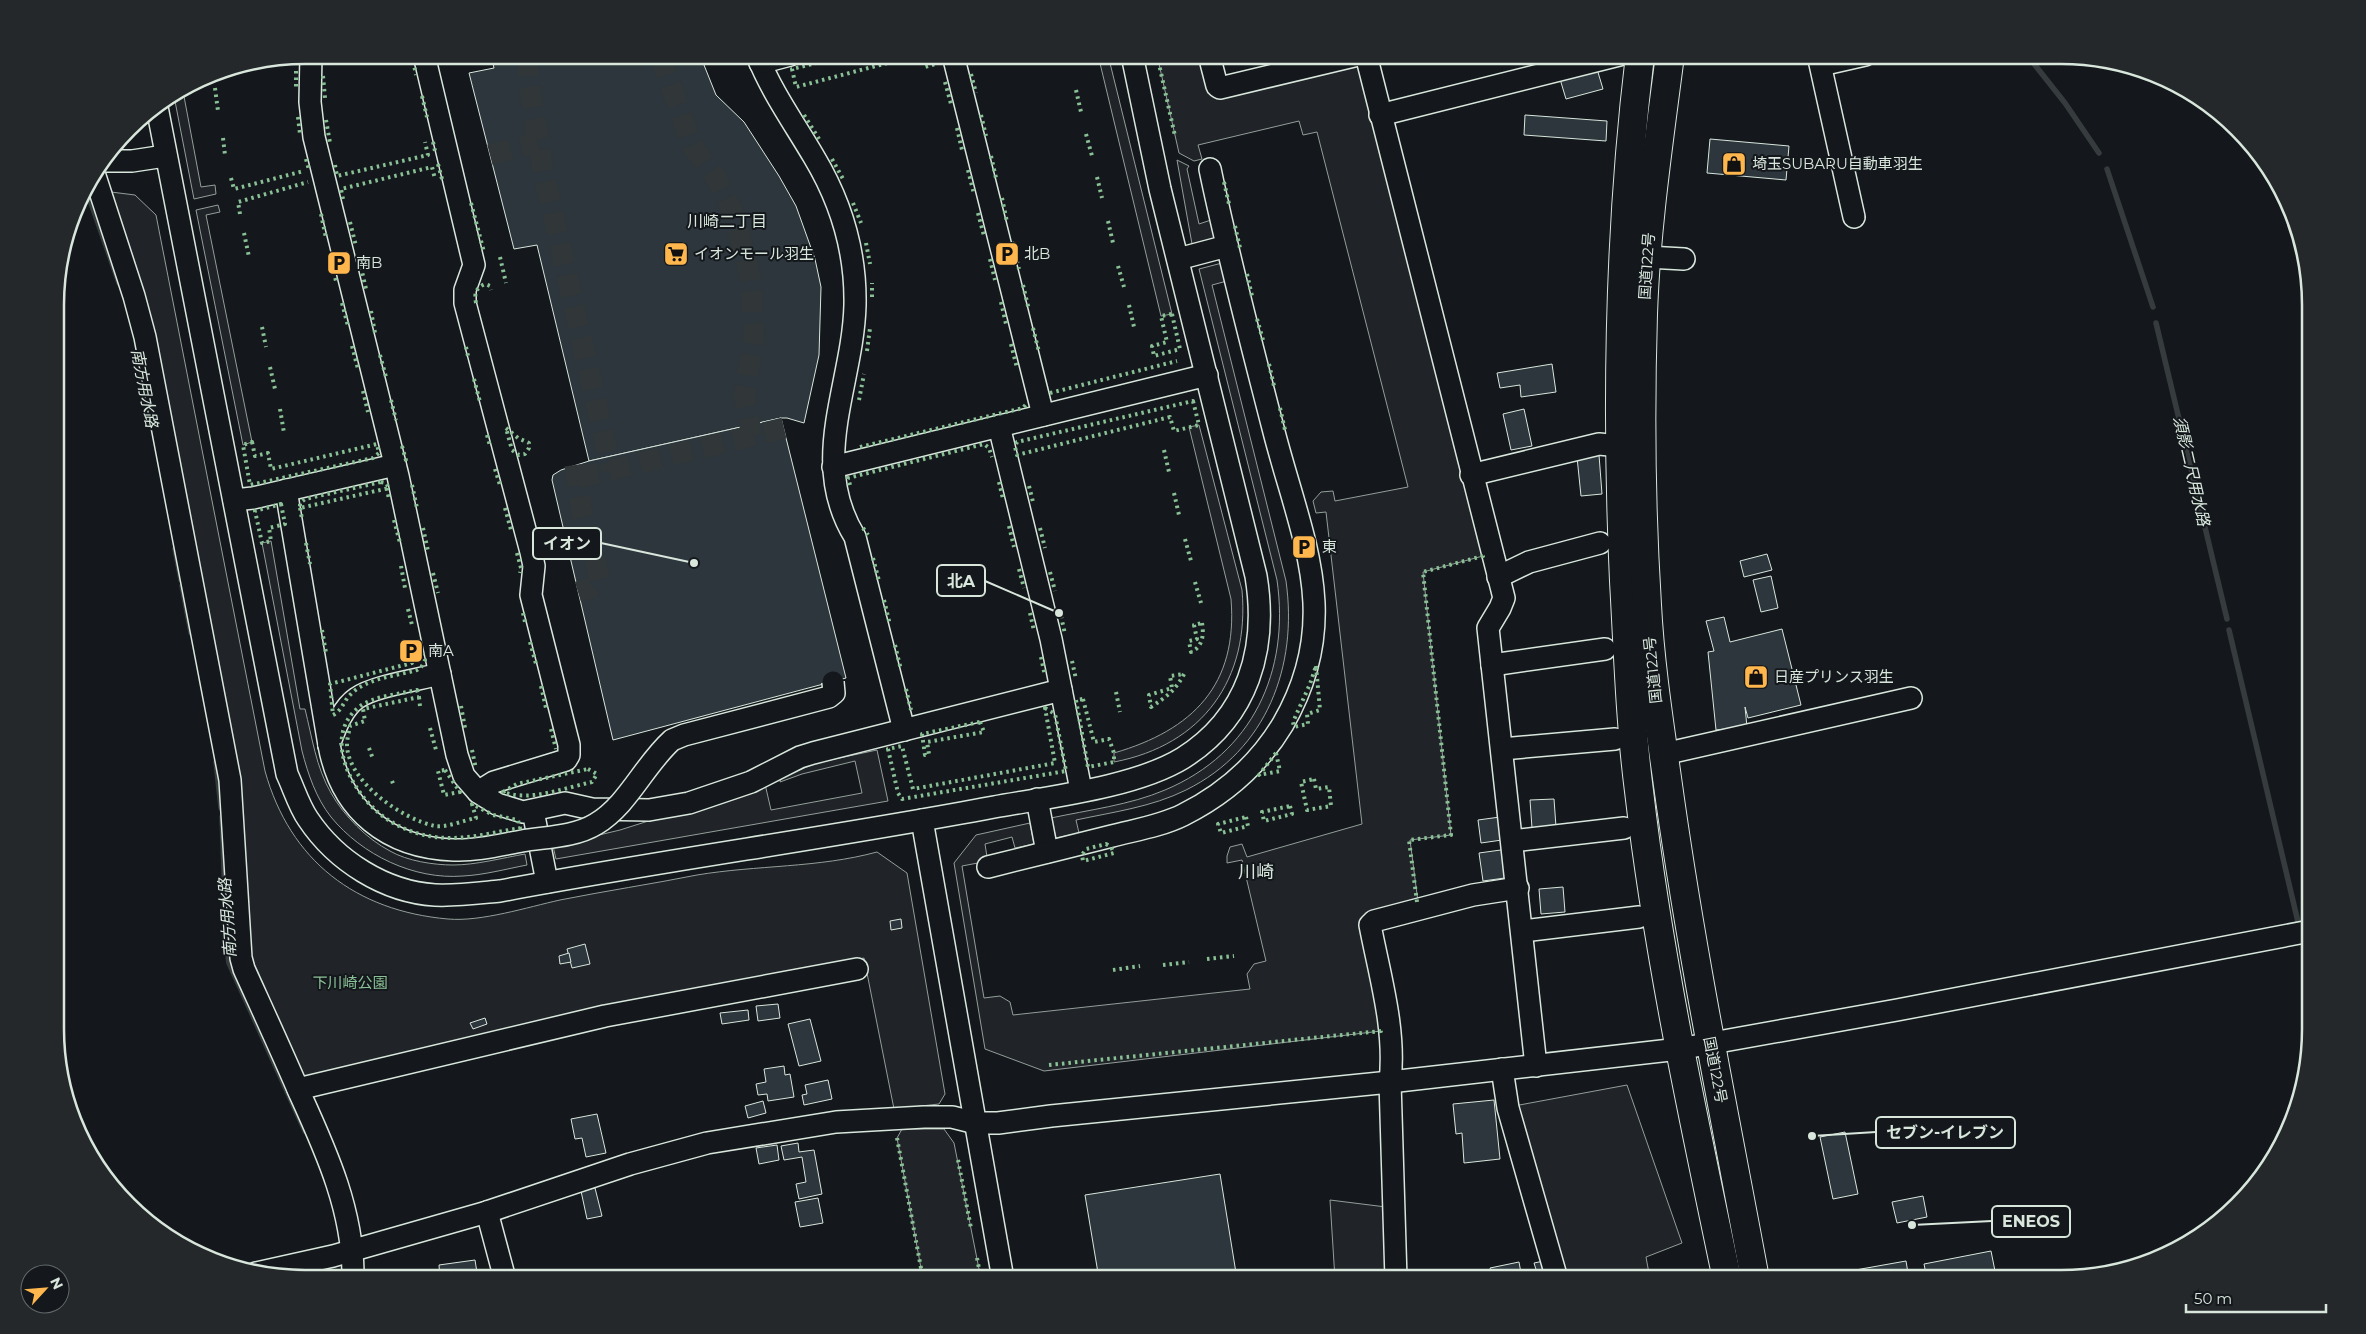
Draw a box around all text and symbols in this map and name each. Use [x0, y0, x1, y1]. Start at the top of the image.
shop icon: 埼玉SUBARU自動車羽生 [1721, 151, 1747, 177]
place label: 埼玉SUBARU自動車羽生 [1752, 154, 1923, 173]
district label: 川崎二丁目 [687, 212, 767, 231]
street label: 国道122号 [1635, 232, 1658, 300]
supermarket icon: イオンモール羽生 [663, 241, 689, 267]
parking icon: 北B [994, 241, 1020, 267]
place label: イオンモール羽生 [694, 244, 814, 263]
place label: 北B [1024, 244, 1050, 263]
parking icon: 南B [326, 250, 352, 276]
place label: 南B [356, 253, 382, 272]
water label: 南方用水路 [128, 347, 162, 431]
water label: 須影二尺用水路 [2170, 414, 2214, 530]
callout: イオン [533, 528, 601, 559]
text: イオン [543, 534, 591, 553]
parking icon: 東 [1291, 534, 1317, 560]
place label: 東 [1322, 537, 1337, 556]
callout: 北A [937, 565, 985, 596]
text: 北A [947, 572, 976, 591]
street label: 国道122号 [1640, 636, 1665, 705]
parking icon: 南A [398, 638, 424, 664]
place label: 南A [428, 641, 454, 660]
shop icon: 日産プリンス羽生 [1743, 664, 1769, 690]
place label: 日産プリンス羽生 [1774, 667, 1894, 686]
district label: 川崎 [1238, 861, 1274, 883]
water label: 南方用水路 [215, 875, 240, 959]
park label: 下川崎公園 [312, 973, 388, 992]
street label: 国道122号 [1700, 1035, 1731, 1105]
callout: セブン-イレブン [1876, 1117, 2015, 1148]
text: セブン-イレブン [1886, 1123, 2004, 1142]
callout: ENEOS [1992, 1206, 2070, 1237]
text: ENEOS [2002, 1212, 2060, 1231]
north arrow [20, 1264, 70, 1314]
text: N [46, 1274, 67, 1292]
scale bar [2186, 1282, 2326, 1314]
text: 50 m [2194, 1289, 2232, 1308]

